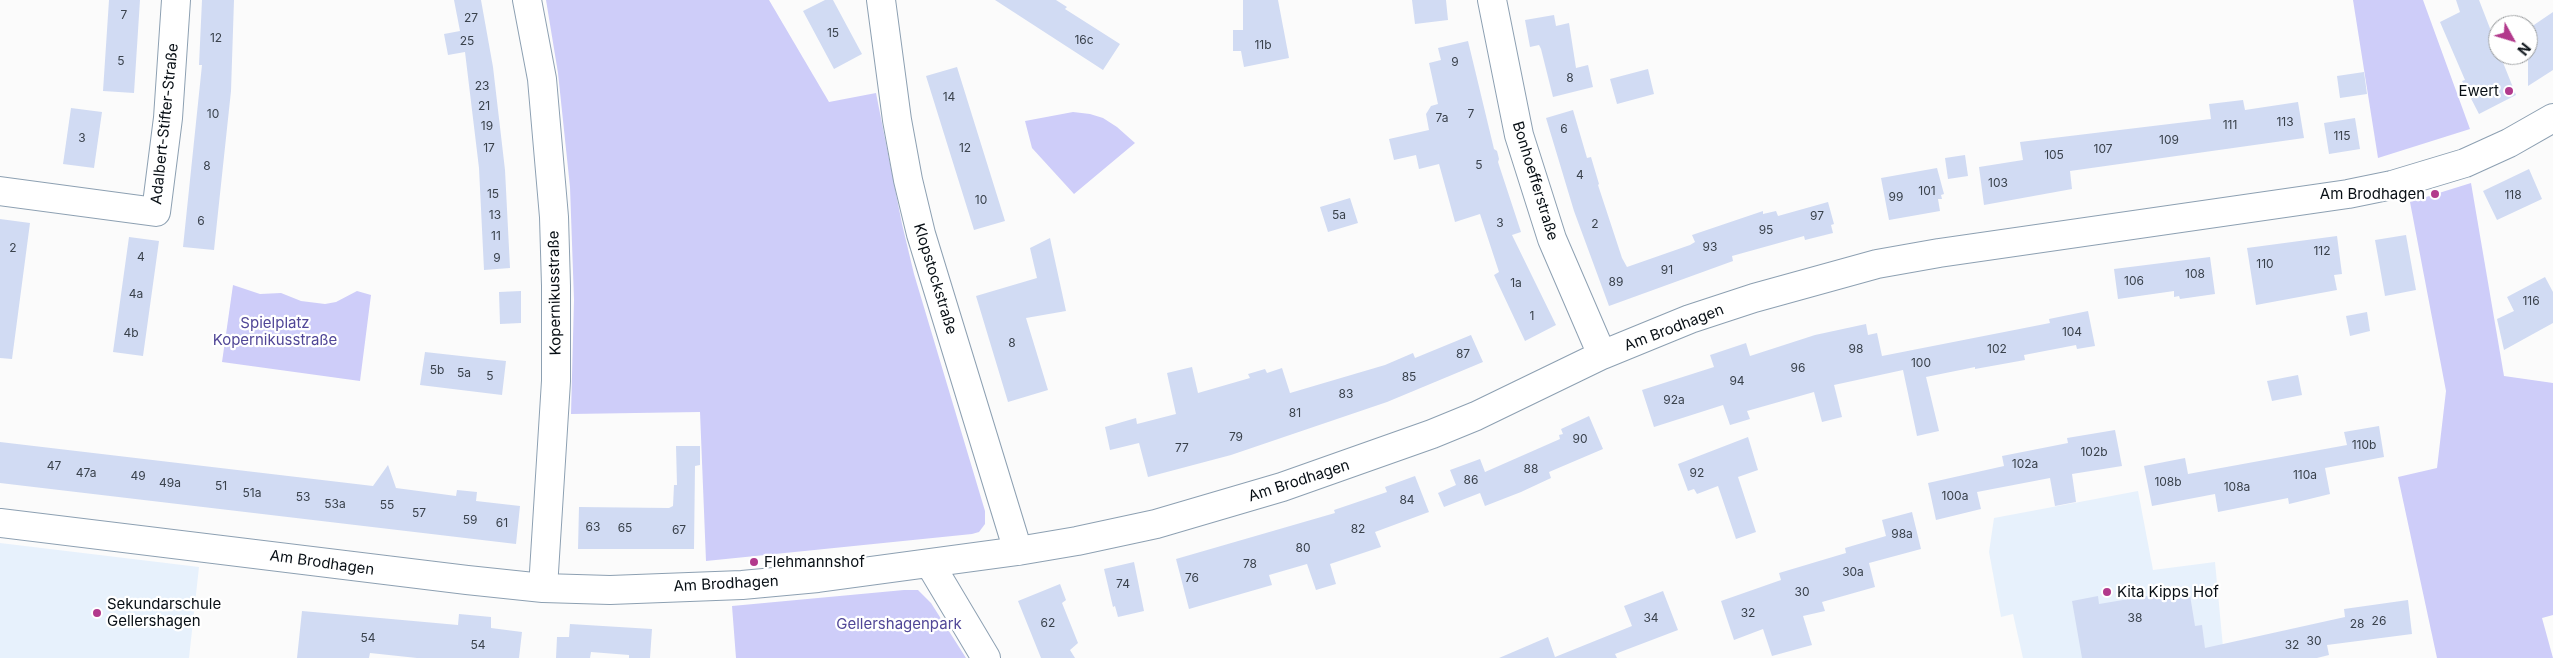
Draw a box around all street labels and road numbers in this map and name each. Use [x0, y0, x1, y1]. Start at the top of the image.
street label: Adalbert-Stifter-Straße [148, 42, 182, 206]
street label: Bonhoefferstraße [1508, 119, 1562, 243]
street label: Klopstockstraße [910, 221, 960, 337]
street label: Kopernikusstraße [545, 231, 565, 355]
street label: Am Brodhagen [1622, 301, 1726, 355]
street label: Am Brodhagen [1246, 456, 1352, 506]
street label: Am Brodhagen [269, 547, 375, 579]
street label: Am Brodhagen [673, 572, 779, 596]

